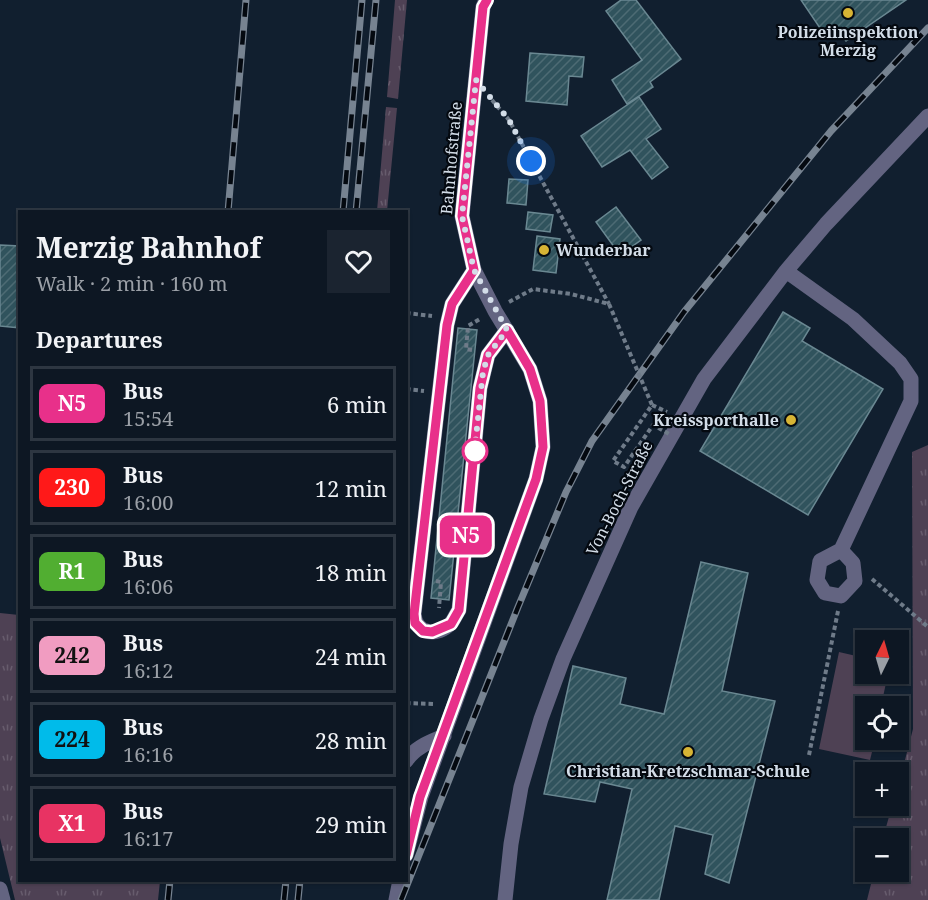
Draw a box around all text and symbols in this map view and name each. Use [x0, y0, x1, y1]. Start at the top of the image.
marker: Polizeiinspektion Merzig [841, 6, 855, 20]
place label: Polizeiinspektion Merzig [778, 21, 919, 61]
street label: Bahnhofstraße [435, 101, 467, 215]
your location [516, 146, 546, 176]
text: Merzig Bahnhof [36, 228, 261, 266]
button: heart [327, 230, 390, 293]
place label: Wunderbar [556, 239, 651, 261]
marker: Wunderbar [537, 243, 551, 257]
text: Walk · 2 min · 160 m [36, 270, 228, 297]
text: Departures [36, 324, 163, 354]
text: Bus [123, 375, 163, 405]
text: N5 [58, 389, 86, 417]
text: 6 min [327, 389, 387, 419]
text: 15:54 [123, 405, 173, 432]
place label: Kreissporthalle [653, 409, 779, 431]
marker: Kreissporthalle [784, 413, 798, 427]
street label: Von-Boch-Straße [580, 437, 658, 559]
unlabelled marker [462, 438, 488, 464]
text: Bus [123, 459, 163, 489]
text: 230 [54, 473, 90, 501]
text: 12 min [315, 473, 387, 503]
text: 16:00 [123, 489, 173, 516]
line badge: N5 [439, 516, 493, 554]
text: N5 [452, 521, 480, 549]
text: Bus [123, 543, 163, 573]
text: R1 [59, 557, 85, 585]
text: 18 min [315, 557, 387, 587]
text: 16:06 [123, 573, 173, 600]
text: Bus [123, 627, 163, 657]
north arrow [855, 630, 909, 684]
map controls [855, 630, 909, 882]
text: 242 [54, 641, 90, 669]
text: 24 min [315, 641, 387, 671]
text: 16:12 [123, 657, 173, 684]
button: locate [855, 696, 909, 750]
text: Bus [123, 711, 163, 741]
text: 224 [54, 725, 90, 753]
text: 28 min [315, 725, 387, 755]
text: 16:16 [123, 741, 173, 768]
marker: Christian-Kretzschmar-Schule [681, 745, 695, 759]
place label: Christian-Kretzschmar-Schule [566, 760, 810, 782]
button: + [855, 762, 909, 816]
text: Bus [123, 795, 163, 825]
text: X1 [58, 809, 86, 837]
text: 29 min [315, 809, 387, 839]
text: 16:17 [123, 825, 173, 852]
button: − [855, 828, 909, 882]

